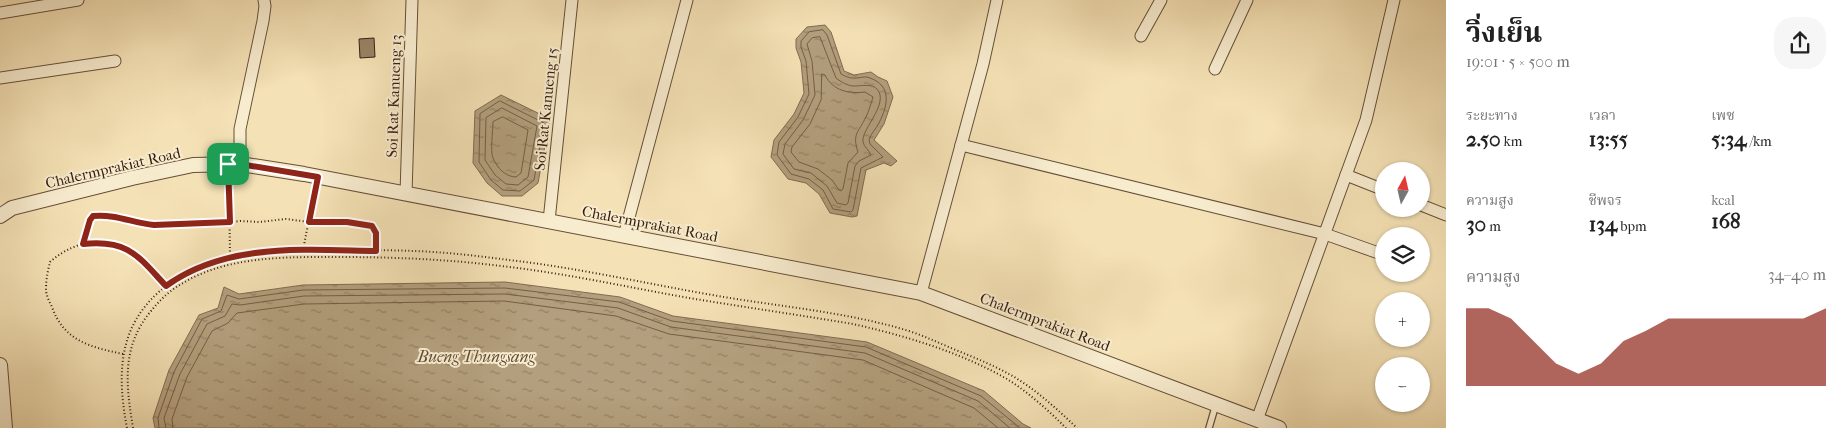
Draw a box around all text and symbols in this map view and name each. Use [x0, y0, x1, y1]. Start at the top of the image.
text: วิ่งเย็น [1466, 16, 1542, 49]
button: share [1774, 17, 1826, 69]
street label: Soi Rat Kanueng 13 [383, 34, 405, 158]
street label: Soi Rat Kanueng 15 [531, 47, 561, 171]
text: 19:01 · 5 × 500 m [1466, 52, 1570, 71]
text: ระยะทาง [1466, 107, 1518, 124]
text: เวลา [1589, 107, 1616, 124]
text: เพซ [1711, 107, 1735, 124]
text: 2.50 [1466, 127, 1501, 151]
text: 13:55 [1589, 127, 1628, 151]
text: 5:34 [1711, 127, 1747, 151]
text: km [1501, 133, 1522, 150]
text: /km [1747, 133, 1772, 150]
pin [207, 143, 249, 185]
street label: Chalermprakiat Road [44, 144, 183, 192]
icon: arrive [214, 150, 242, 178]
north arrow [1375, 162, 1430, 218]
map controls [1375, 162, 1430, 412]
text: ความสูง [1466, 192, 1514, 209]
text: ชีพจร [1589, 192, 1622, 209]
text: kcal [1711, 192, 1735, 209]
street label: Chalermprakiat Road [580, 202, 720, 246]
text: 168 [1711, 209, 1741, 233]
text: 30 [1466, 212, 1486, 236]
text: 134 [1589, 212, 1617, 236]
text: m [1486, 218, 1501, 235]
text: bpm [1617, 218, 1647, 235]
button: layers [1375, 227, 1430, 282]
text: 34–40 m [1768, 265, 1826, 284]
text: ความสูง [1466, 267, 1521, 286]
street label: Chalermprakiat Road [977, 289, 1114, 355]
button: + [1375, 292, 1430, 347]
water label: Bueng Thungsang [416, 347, 535, 366]
button: − [1375, 357, 1430, 412]

